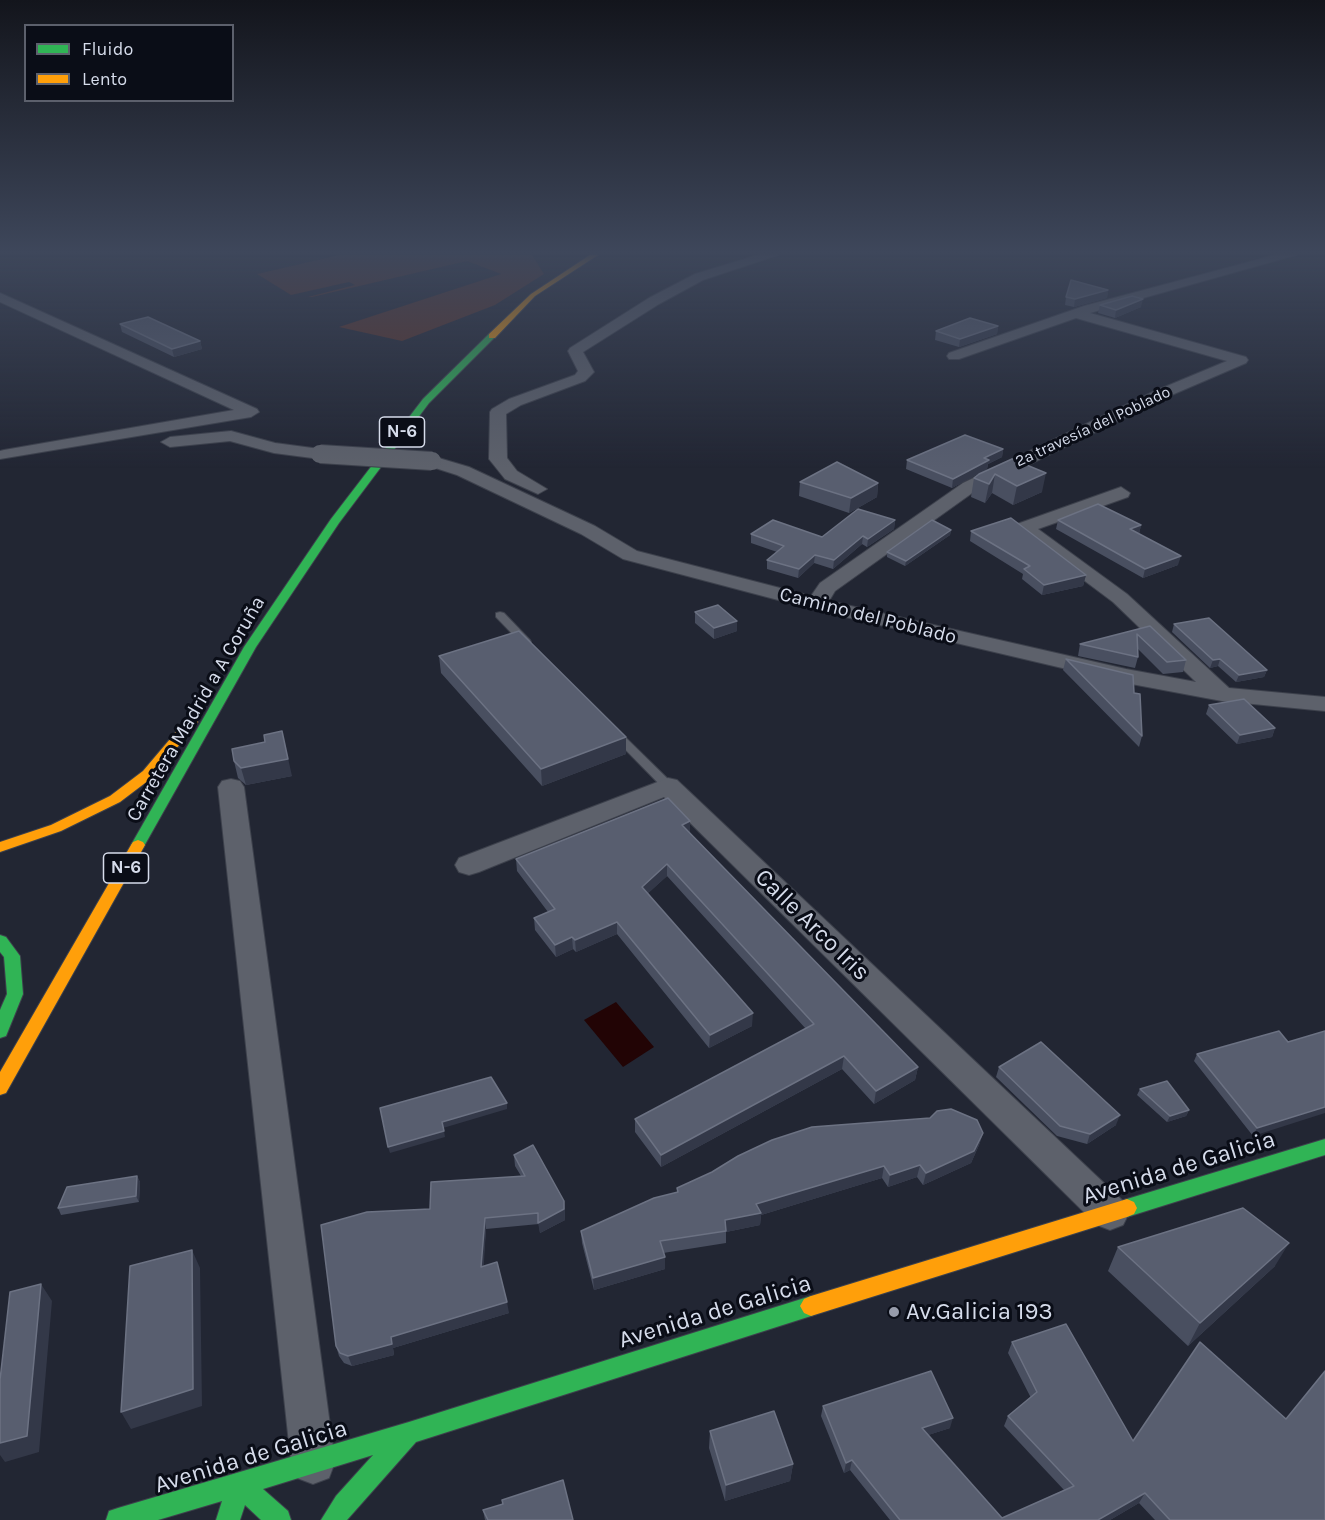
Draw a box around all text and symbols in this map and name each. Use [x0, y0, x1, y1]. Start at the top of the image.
legend [24, 24, 234, 102]
text: Fluido [82, 38, 133, 60]
text: Lento [82, 68, 127, 90]
street label: 2ª travesía del Poblado [1012, 383, 1174, 471]
road number: N-6 [380, 417, 424, 447]
street label: Camino del Poblado [777, 582, 959, 650]
street label: Carretera Madrid a A Coruña [122, 592, 270, 826]
road number: N-6 [104, 853, 148, 883]
street label: Calle Arco Iris [749, 863, 875, 987]
street label: Avenida de Galicia [1079, 1125, 1279, 1211]
street label: Avenida de Galicia [615, 1269, 815, 1355]
place label: Av.Galicia 193 [906, 1298, 1053, 1326]
marker: Av.Galicia 193 [887, 1305, 901, 1319]
street label: Avenida de Galicia [151, 1414, 351, 1500]

